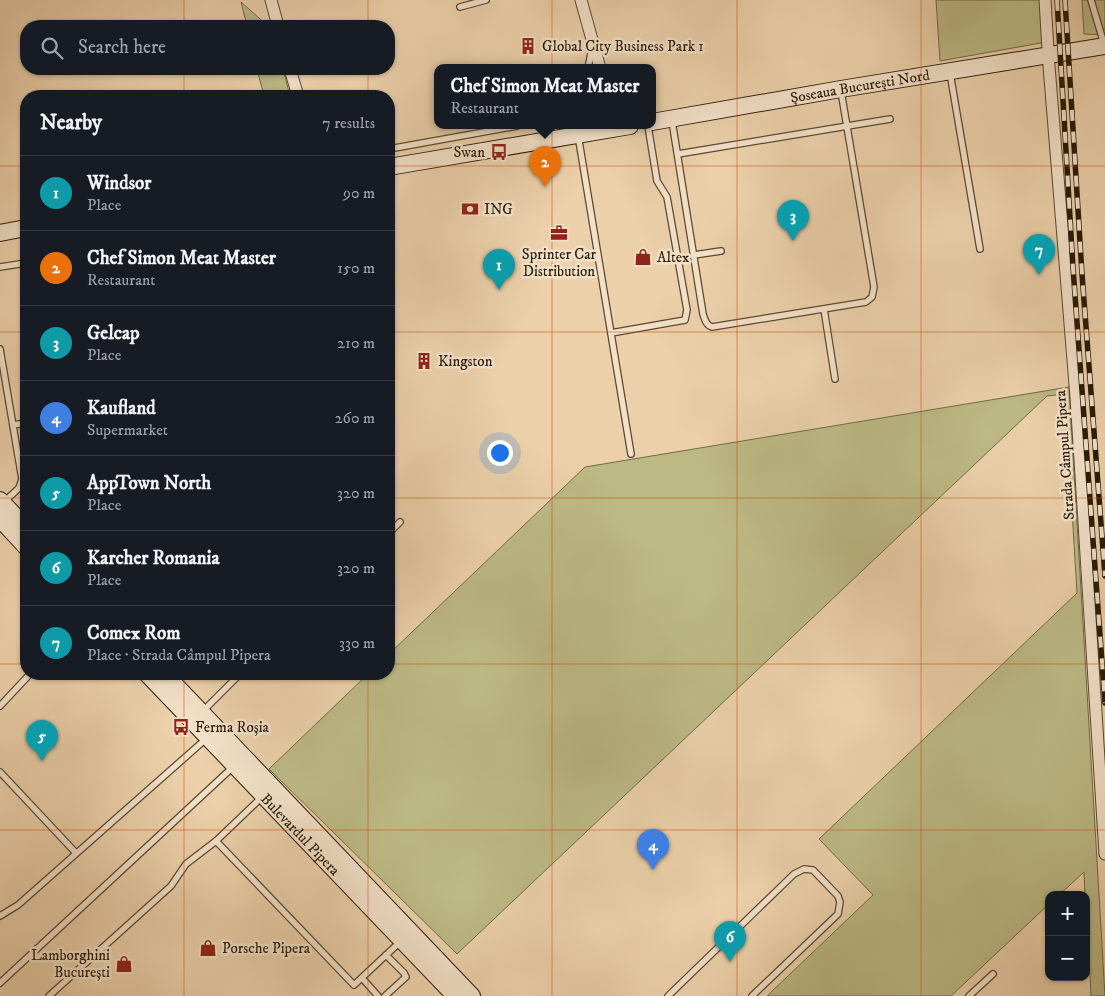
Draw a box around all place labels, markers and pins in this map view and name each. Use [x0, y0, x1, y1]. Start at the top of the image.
building icon: Global City Business Park 1 [518, 36, 538, 56]
place label: Global City Business Park 1 [542, 37, 704, 56]
bus stop icon: Swan [489, 142, 509, 162]
place label: Swan [453, 143, 485, 162]
pin: 2 [529, 146, 561, 187]
bank icon: ING [460, 199, 480, 219]
place label: ING [484, 200, 513, 219]
pin: 3 [777, 200, 809, 241]
office icon: Sprinter Car Distribution [549, 223, 569, 243]
pin: 7 [1023, 234, 1055, 275]
place label: Sprinter Car Distribution [522, 245, 597, 281]
shop icon: Altex [633, 247, 653, 267]
place label: Altex [657, 248, 690, 267]
pin: 1 [483, 249, 515, 290]
building icon: Kingston [414, 351, 434, 371]
place label: Kingston [438, 352, 493, 371]
bus stop icon: Ferma Roșia [171, 717, 191, 737]
place label: Ferma Roșia [195, 718, 270, 737]
pin: 5 [26, 720, 58, 761]
pin: 4 [637, 829, 669, 870]
pin: 6 [714, 921, 746, 962]
shop icon: Porsche Pipera [198, 938, 218, 958]
place label: Porsche Pipera [222, 939, 311, 958]
place label: Lamborghini București [31, 946, 110, 982]
shop icon: Lamborghini București [114, 954, 134, 974]

